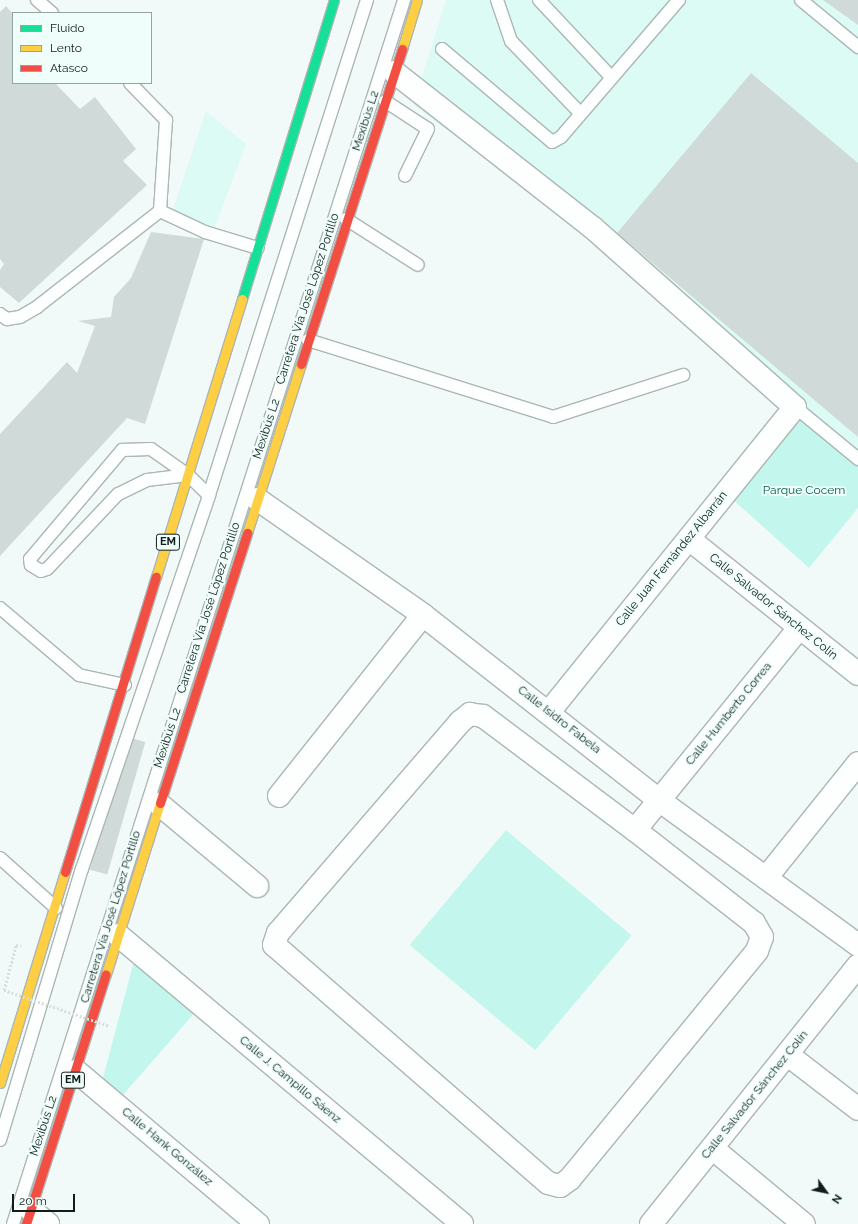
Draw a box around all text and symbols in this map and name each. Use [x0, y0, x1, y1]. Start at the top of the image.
legend [12, 12, 152, 84]
text: Fluido [50, 21, 85, 35]
text: Lento [50, 41, 82, 55]
text: Atasco [50, 61, 88, 75]
street label: Mexibús L2 [349, 89, 383, 153]
street label: Carretera Vía José López Portillo [273, 211, 343, 387]
street label: Mexibús L2 [250, 397, 284, 461]
park label: Parque Cocem [763, 484, 845, 498]
street label: Calle Juan Fernández Albarrán [613, 488, 731, 630]
street label: Carretera Vía José López Portillo [174, 520, 244, 696]
road number: EM [155, 533, 181, 551]
street label: Calle Salvador Sánchez Colín [706, 551, 840, 663]
street label: Calle Humberto Correa [683, 660, 775, 768]
street label: Calle Isidro Fabela [515, 683, 603, 757]
street label: Mexibús L2 [151, 706, 185, 770]
street label: Carretera Vía José López Portillo [78, 829, 144, 1005]
street label: Calle Salvador Sánchez Colín [699, 1028, 811, 1162]
street label: Calle J. Campillo Sáenz [236, 1033, 344, 1127]
road number: EM [60, 1071, 86, 1089]
street label: Mexibús L2 [27, 1094, 61, 1158]
street label: Calle Hank González [119, 1105, 215, 1189]
north arrow [806, 1172, 846, 1212]
scale bar [14, 1186, 77, 1212]
text: N [829, 1192, 844, 1206]
text: 20 m [19, 1194, 47, 1208]

